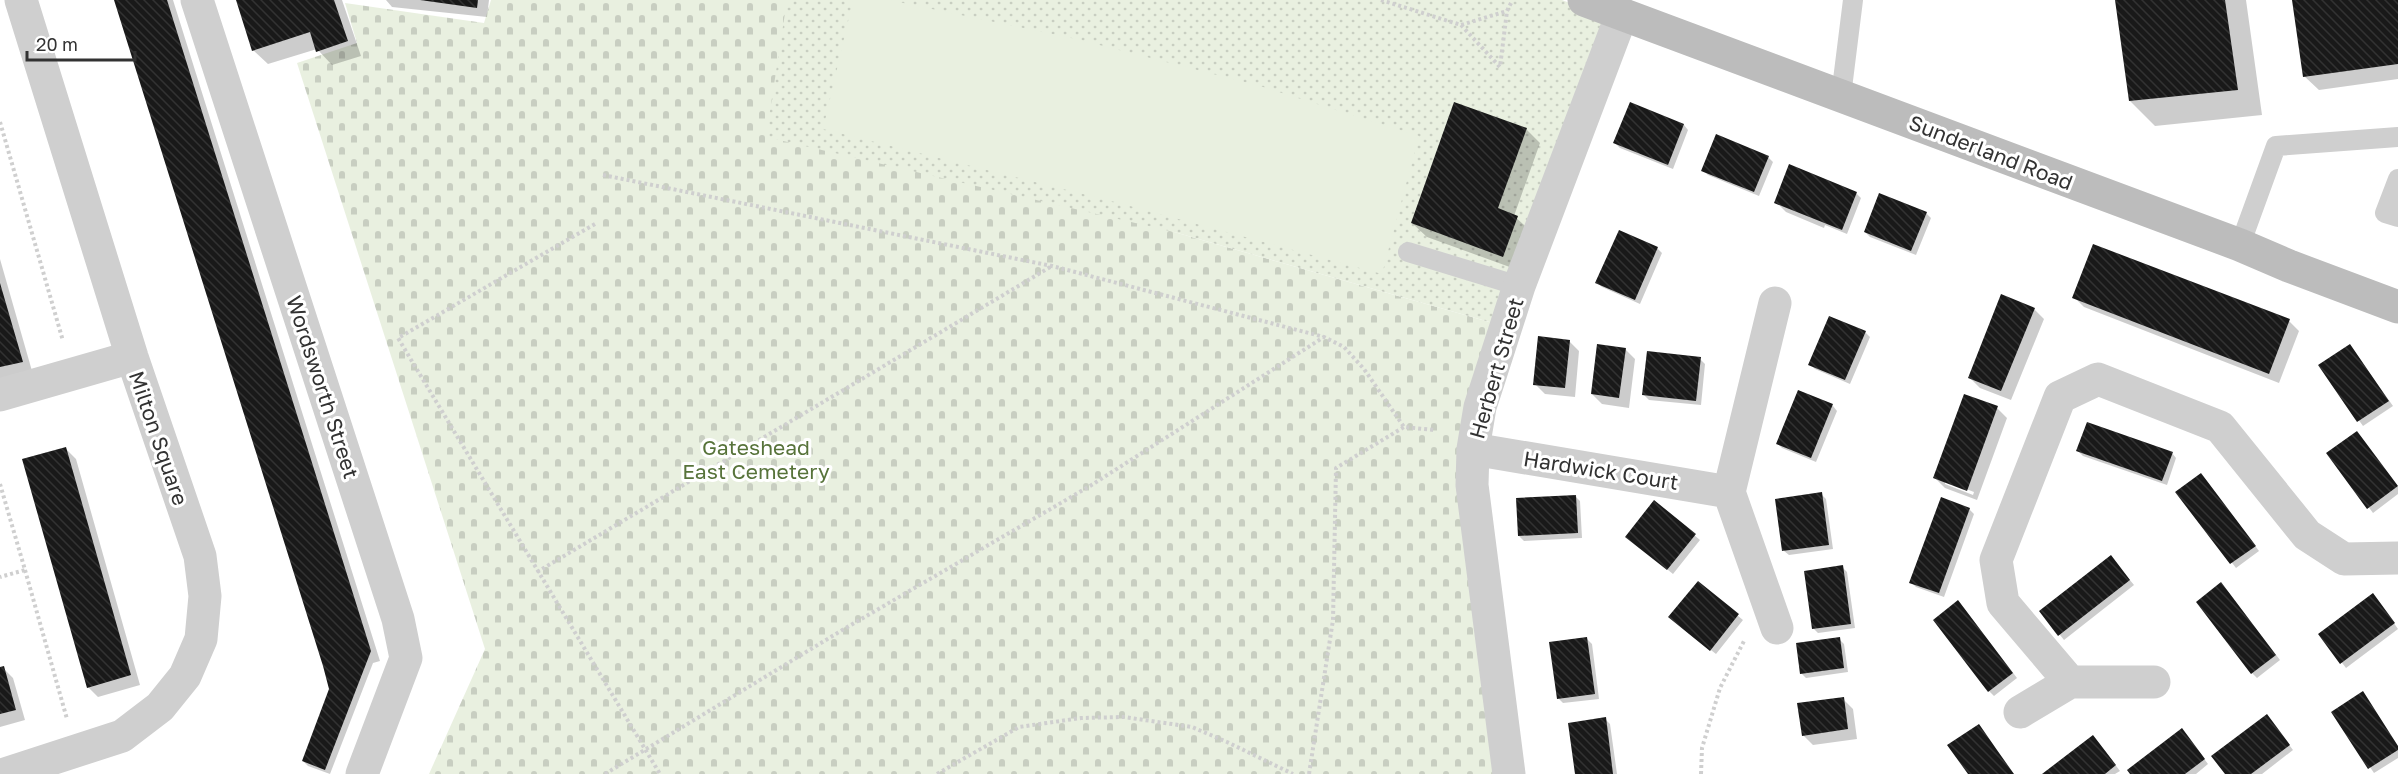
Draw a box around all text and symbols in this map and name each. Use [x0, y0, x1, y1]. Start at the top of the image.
scale bar [27, 24, 135, 62]
text: 20 m [36, 33, 78, 55]
street label: Sunderland Road [1905, 109, 2077, 195]
street label: Wordsworth Street [281, 292, 365, 482]
street label: Herbert Street [1463, 294, 1529, 442]
street label: Milton Square [124, 367, 194, 509]
park label: Gateshead East Cemetery [682, 434, 830, 484]
street label: Hardwick Court [1522, 445, 1680, 495]

